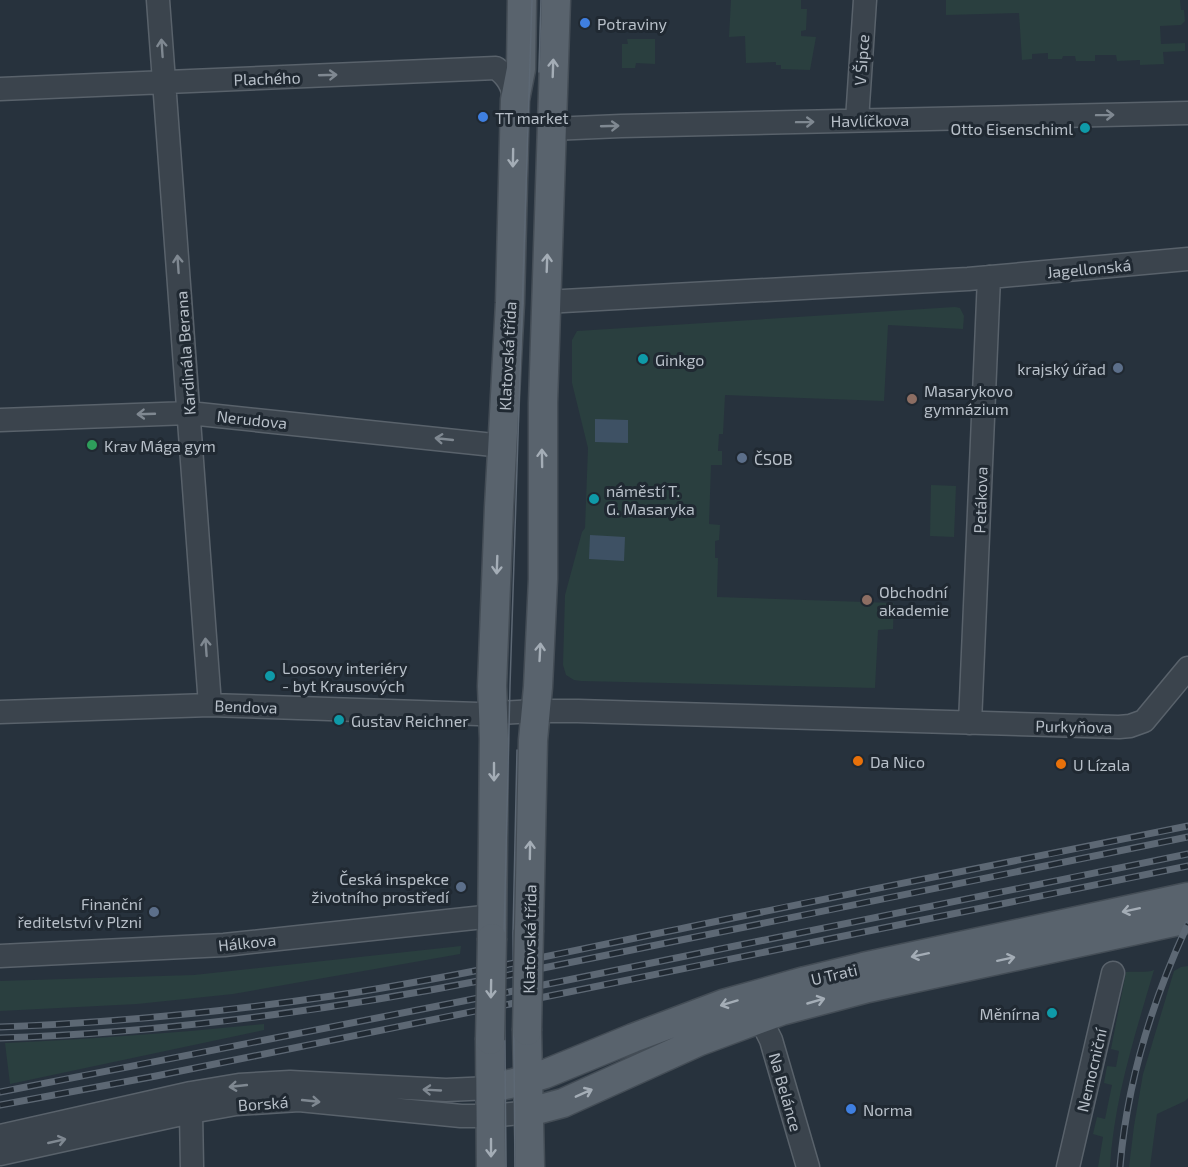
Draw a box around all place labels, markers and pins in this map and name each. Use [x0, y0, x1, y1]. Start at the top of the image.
place label: Potraviny [597, 14, 667, 33]
marker: Potraviny [578, 16, 592, 30]
place label: TT market [495, 108, 569, 127]
marker: TT market [476, 110, 490, 124]
place label: Otto Eisenschiml [951, 119, 1073, 138]
marker: Otto Eisenschiml [1078, 121, 1092, 135]
place label: Ginkgo [655, 350, 704, 369]
marker: Ginkgo [636, 352, 650, 366]
place label: krajský úřad [1017, 359, 1106, 379]
marker: krajský úřad [1111, 361, 1125, 375]
place label: Masarykovo gymnázium [924, 381, 1013, 418]
marker: Masarykovo gymnázium [905, 392, 919, 406]
place label: Krav Mága gym [104, 436, 216, 455]
marker: Krav Mága gym [85, 438, 99, 452]
place label: ČSOB [754, 449, 793, 468]
marker: ČSOB [735, 451, 749, 465]
place label: náměstí T. G. Masaryka [606, 481, 695, 518]
marker: náměstí T. G. Masaryka [587, 492, 601, 506]
place label: Obchodní akademie [879, 582, 949, 619]
marker: Obchodní akademie [860, 593, 874, 607]
place label: Loosovy interiéry - byt Krausových [282, 658, 408, 695]
marker: Loosovy interiéry - byt Krausových [263, 669, 277, 683]
place label: Gustav Reichner [351, 711, 469, 730]
marker: Gustav Reichner [332, 713, 346, 727]
place label: Da Nico [870, 752, 925, 771]
marker: Da Nico [851, 754, 865, 768]
place label: U Lízala [1073, 755, 1130, 774]
marker: U Lízala [1054, 757, 1068, 771]
place label: Česká inspekce životního prostředí [311, 869, 450, 906]
marker: Česká inspekce životního prostředí [454, 880, 468, 894]
place label: Finanční ředitelství v Plzni [17, 894, 143, 931]
marker: Finanční ředitelství v Plzni [147, 905, 161, 919]
place label: Měnírna [980, 1004, 1040, 1023]
marker: Měnírna [1045, 1006, 1059, 1020]
place label: Norma [863, 1100, 913, 1119]
marker: Norma [844, 1102, 858, 1116]

